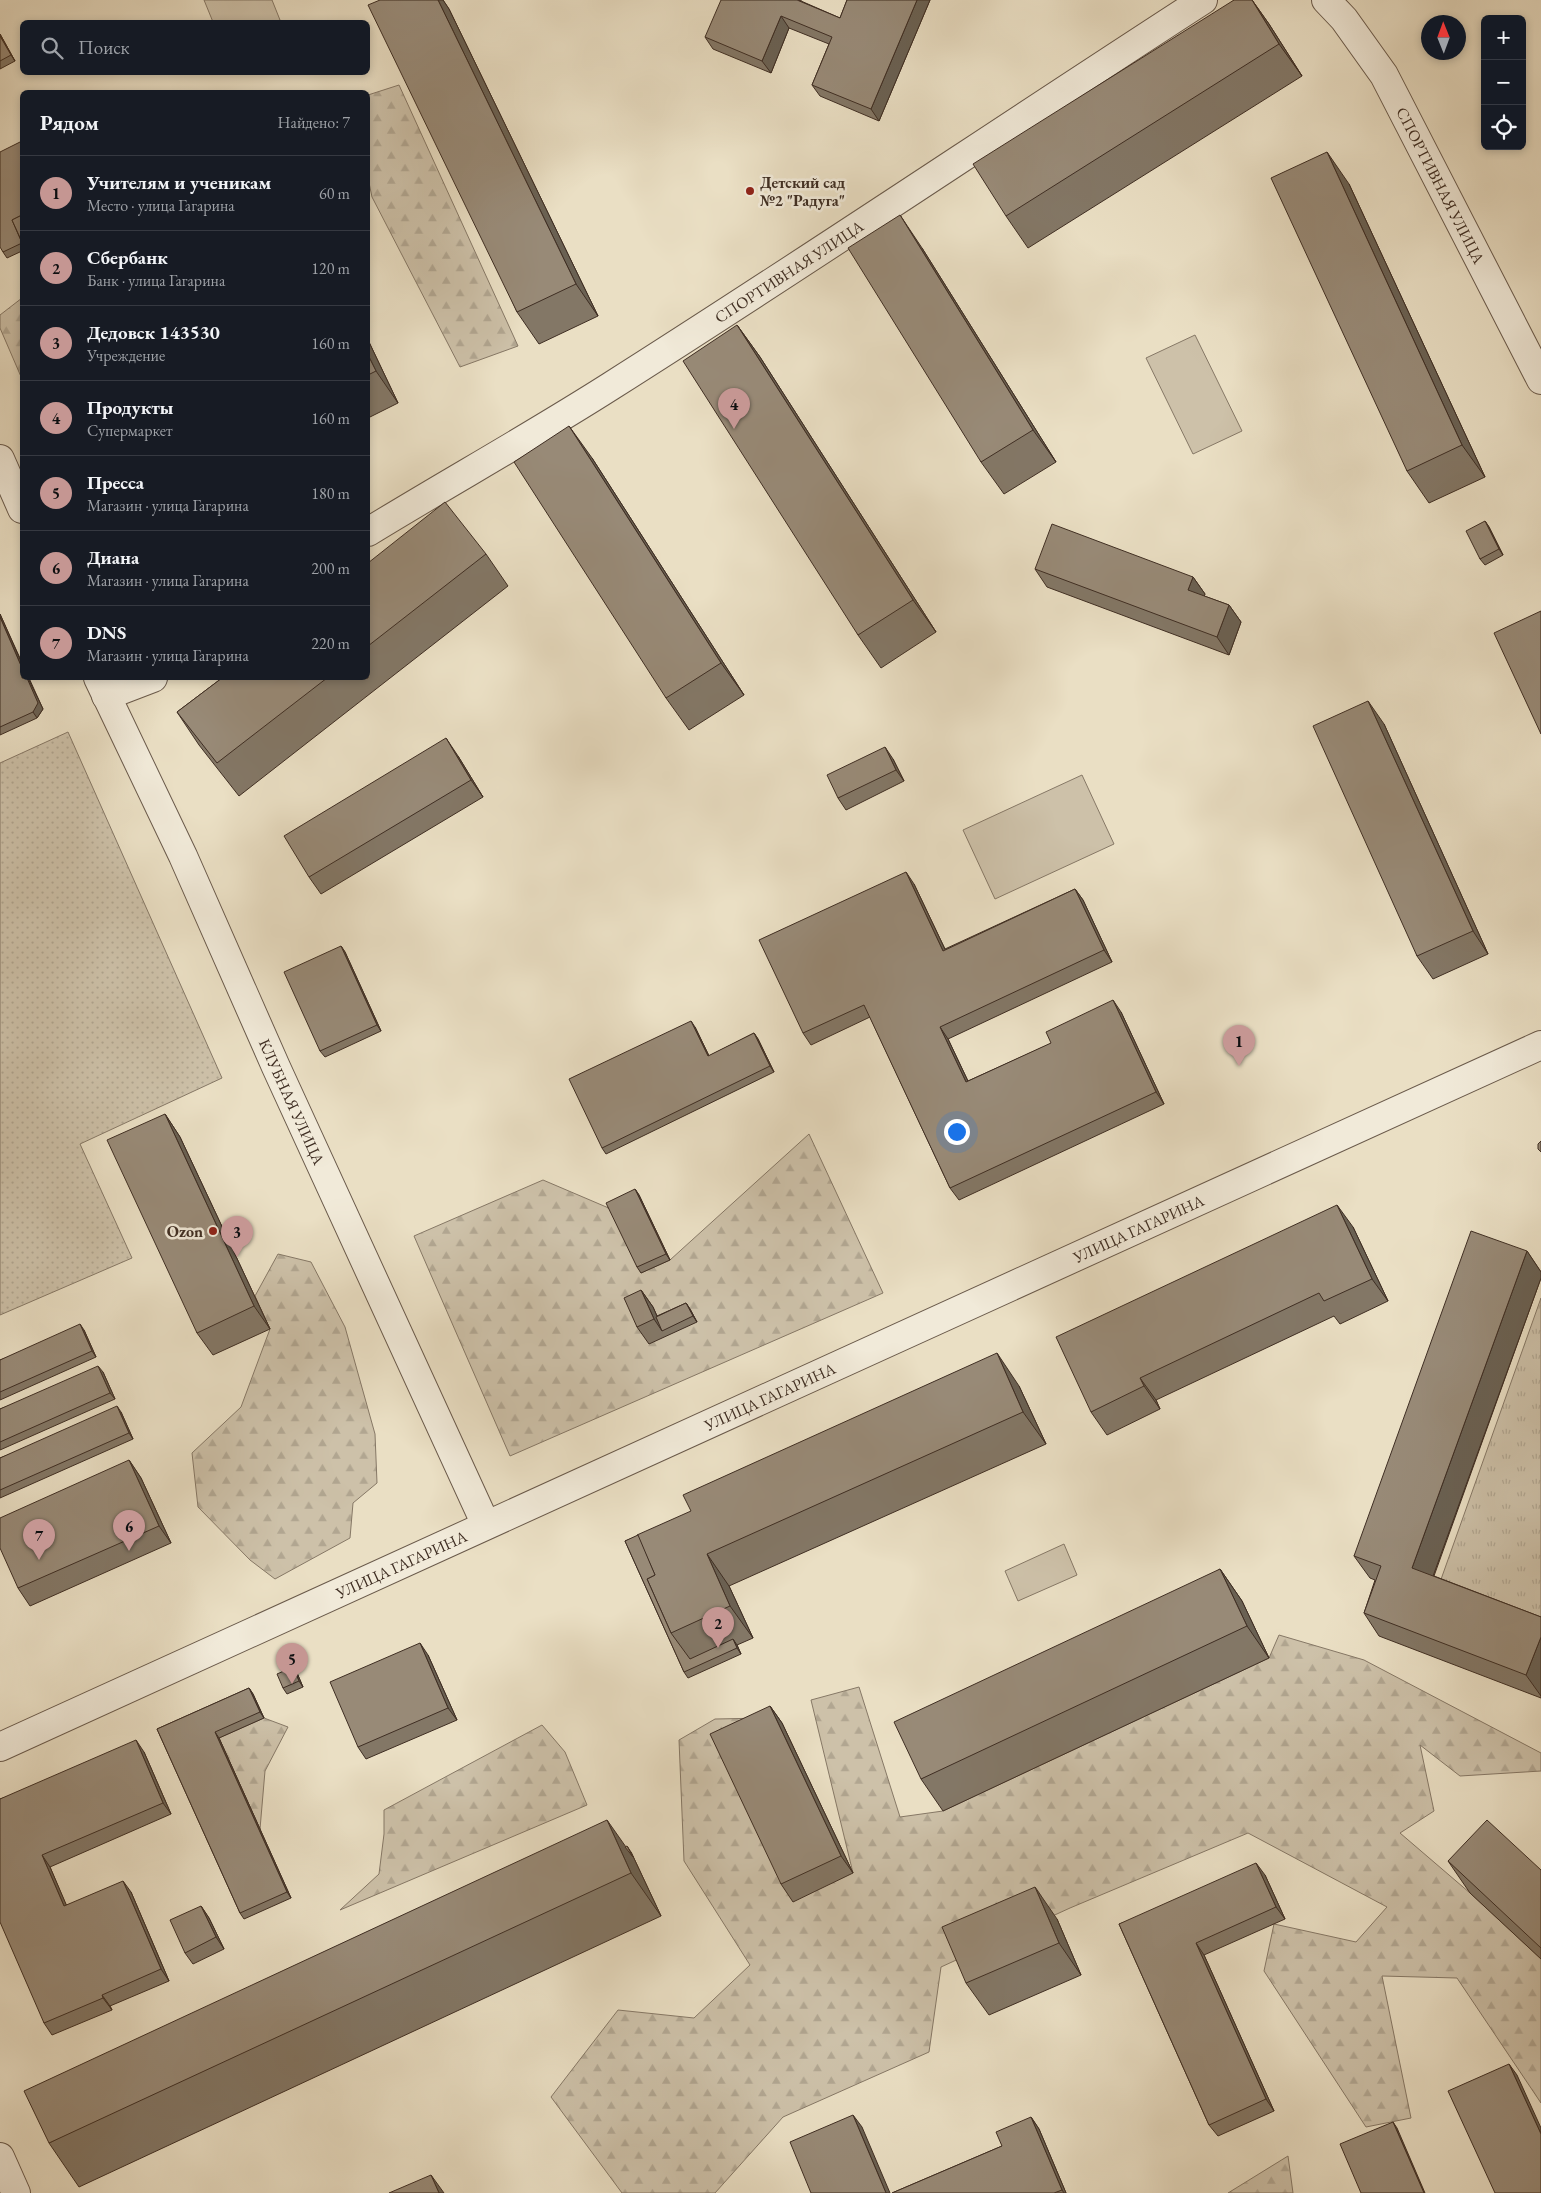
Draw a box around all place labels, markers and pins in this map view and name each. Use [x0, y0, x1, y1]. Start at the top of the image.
place label: Детский сад №2 "Радуга" [760, 172, 846, 211]
marker: Детский сад №2 "Радуга" [744, 185, 756, 197]
pin: 4 [718, 388, 750, 429]
pin: 1 [1223, 1025, 1255, 1066]
pin: 3 [221, 1216, 253, 1257]
place label: Ozon [167, 1221, 203, 1242]
marker: Ozon [207, 1225, 219, 1237]
pin: 6 [113, 1510, 145, 1551]
pin: 7 [23, 1519, 55, 1560]
pin: 2 [702, 1607, 734, 1648]
pin: 5 [276, 1643, 308, 1684]

